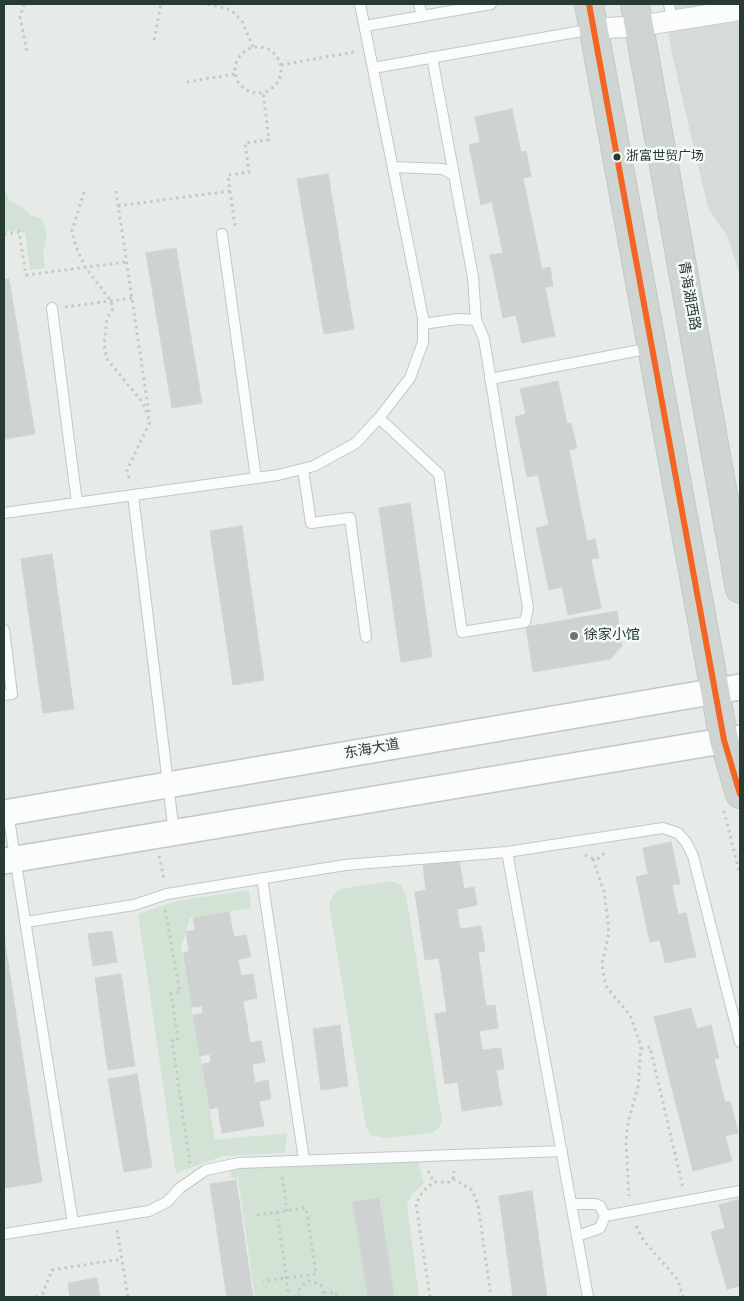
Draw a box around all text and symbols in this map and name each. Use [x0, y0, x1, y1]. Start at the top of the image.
place label: 浙富世贸广场 [626, 149, 704, 165]
marker: 浙富世贸广场 [612, 152, 622, 162]
street label: 青海湖西路 [674, 260, 702, 332]
place label: 徐家小馆 [584, 628, 640, 644]
marker: 徐家小馆 [568, 630, 580, 642]
street label: 东海大道 [343, 737, 401, 763]

